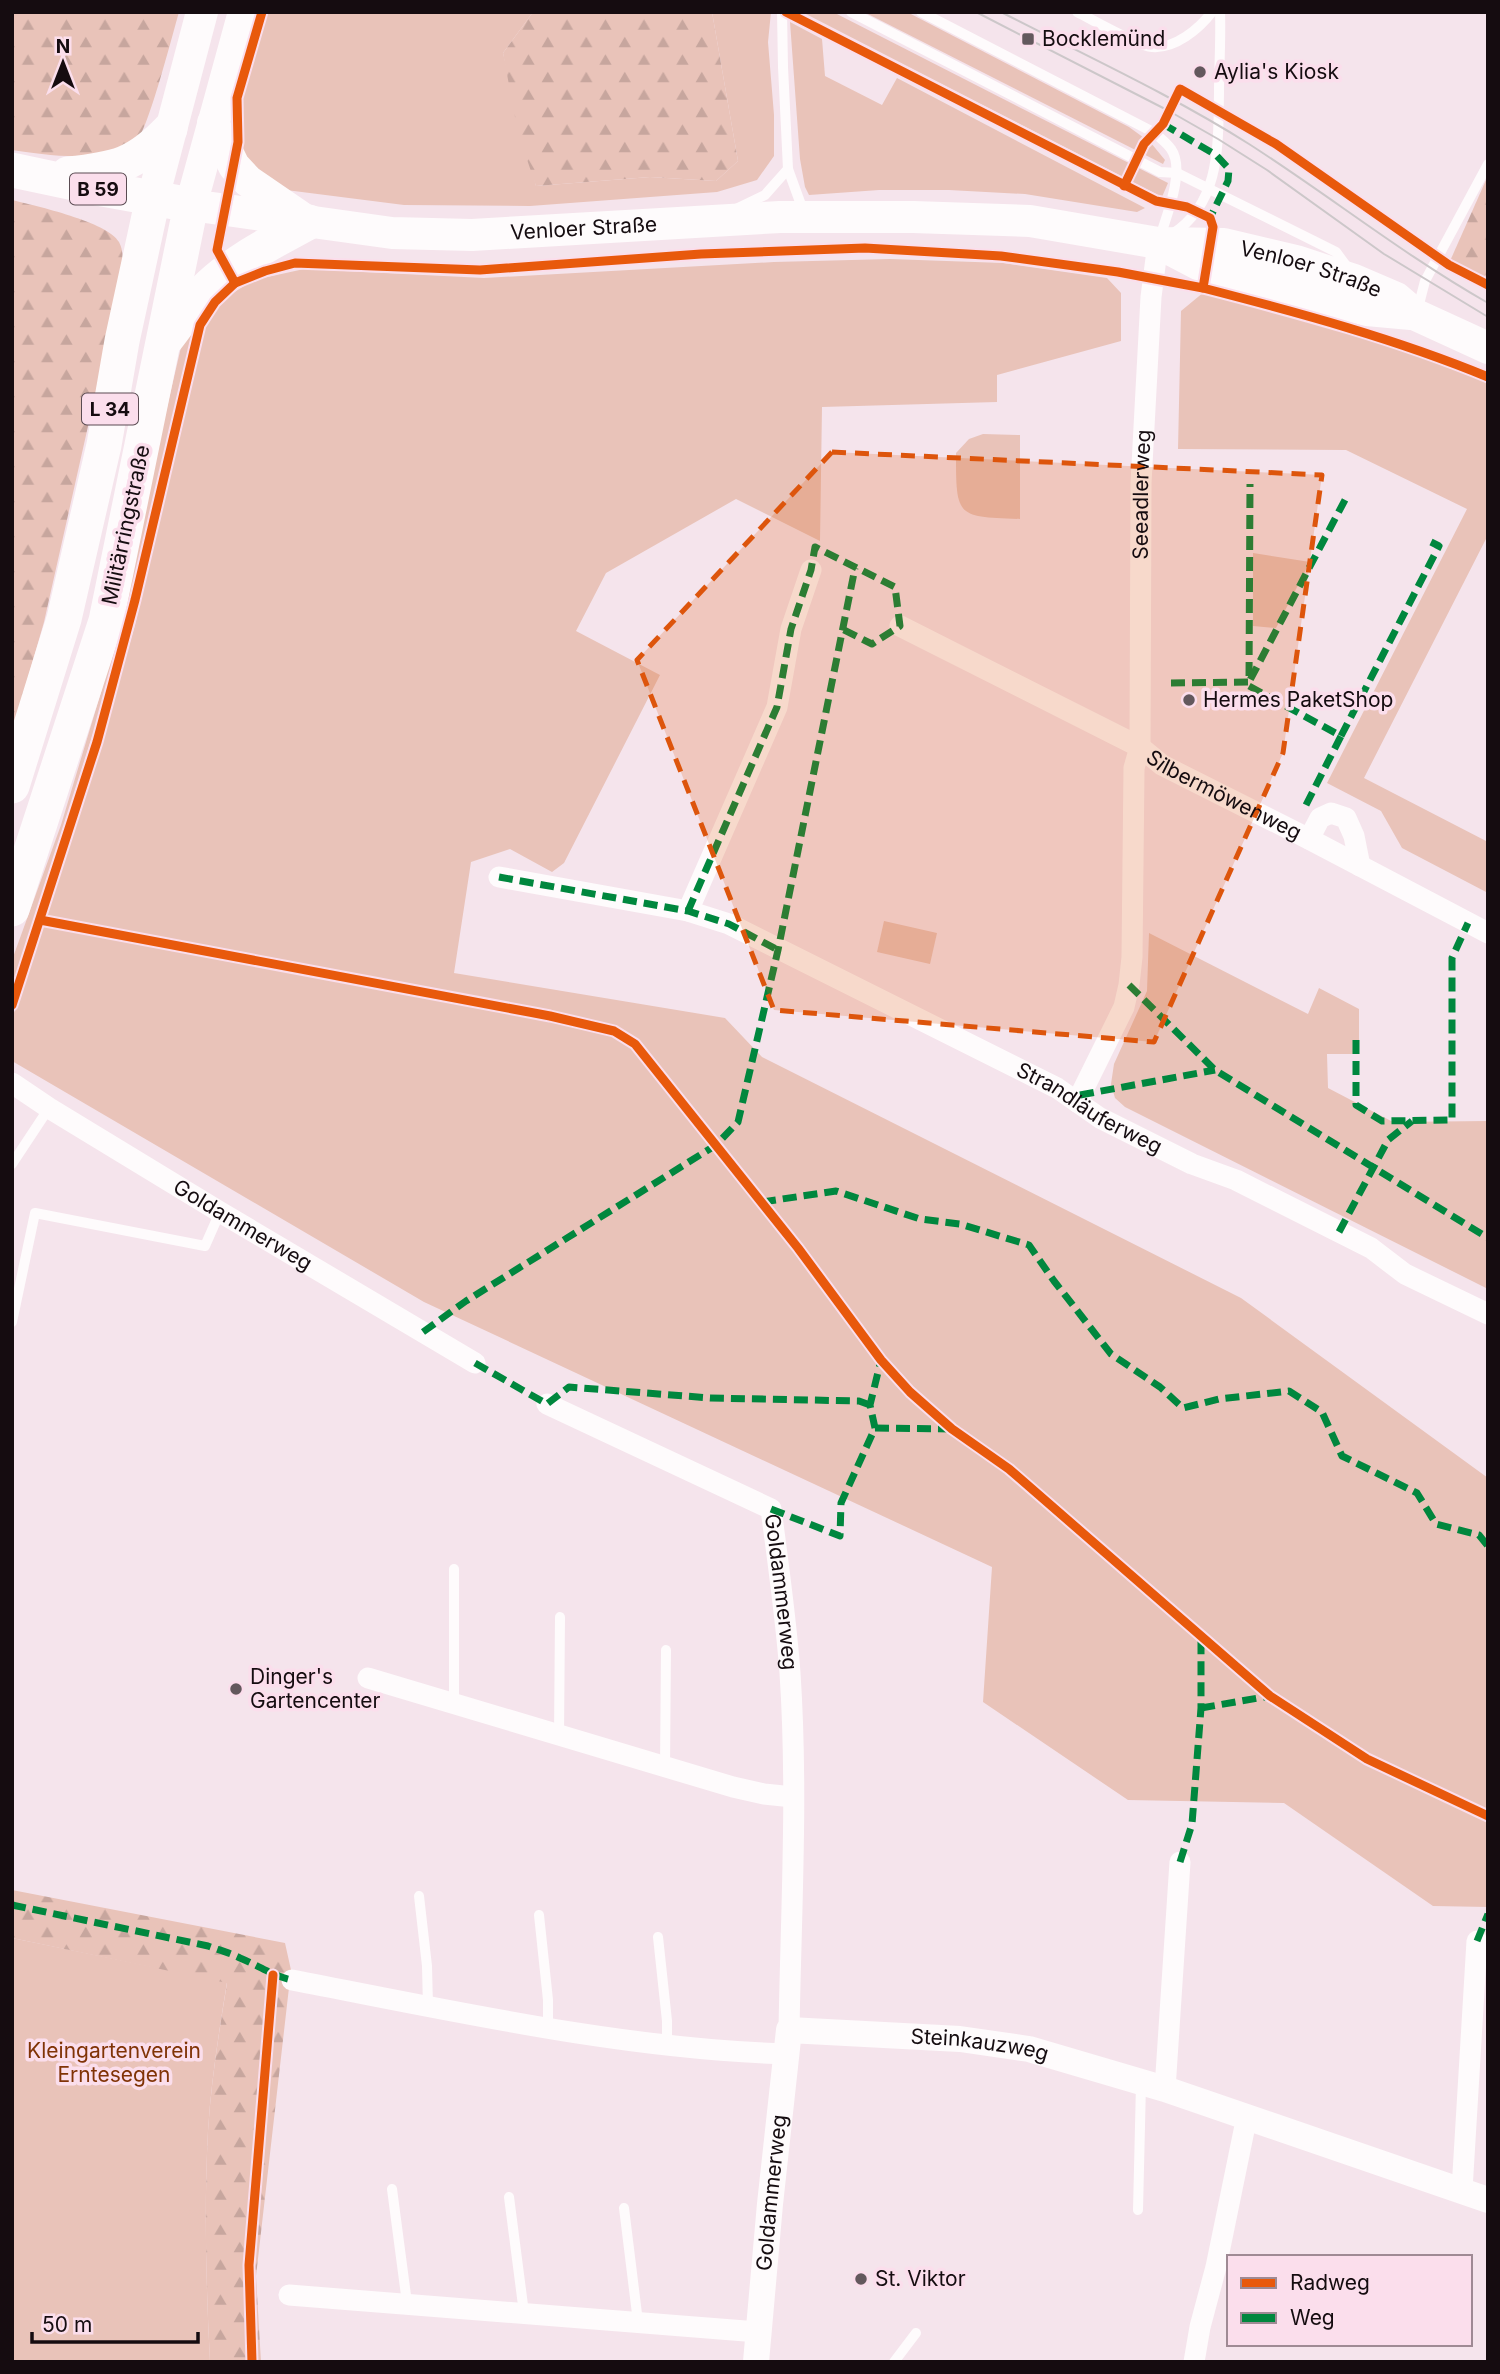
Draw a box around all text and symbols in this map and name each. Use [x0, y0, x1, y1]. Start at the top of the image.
place label: Bocklemünd [1042, 26, 1165, 51]
north arrow [28, 28, 98, 98]
marker: Bocklemünd [1020, 31, 1036, 47]
text: N [56, 35, 70, 58]
place label: Aylia's Kiosk [1214, 59, 1339, 84]
marker: Aylia's Kiosk [1192, 64, 1208, 80]
road number: B 59 [70, 174, 126, 204]
street label: Venloer Straße [510, 211, 658, 245]
street label: Venloer Straße [1238, 235, 1386, 302]
road number: L 34 [82, 394, 138, 424]
street label: Seeadlerweg [1128, 429, 1156, 560]
street label: Militärringstraße [96, 443, 155, 607]
place label: Hermes PaketShop [1203, 687, 1393, 712]
marker: Hermes PaketShop [1181, 692, 1197, 708]
street label: Silbermöwenweg [1141, 744, 1306, 845]
street label: Strandläuferweg [1012, 1057, 1167, 1159]
street label: Goldammerweg [169, 1174, 317, 1276]
street label: Goldammerweg [760, 1512, 803, 1671]
place label: Dinger's Gartencenter [250, 1664, 381, 1713]
marker: Dinger's Gartencenter [228, 1681, 244, 1697]
street label: Steinkauzweg [910, 2023, 1052, 2066]
park label: Kleingartenverein Erntesegen [27, 2038, 201, 2087]
street label: Goldammerweg [751, 2113, 792, 2272]
legend [1227, 2255, 1472, 2346]
place label: St. Viktor [875, 2266, 966, 2291]
text: Radweg [1290, 2270, 1370, 2295]
marker: St. Viktor [853, 2271, 869, 2287]
scale bar [32, 2300, 198, 2344]
text: Weg [1290, 2305, 1335, 2330]
text: 50 m [42, 2312, 92, 2337]

